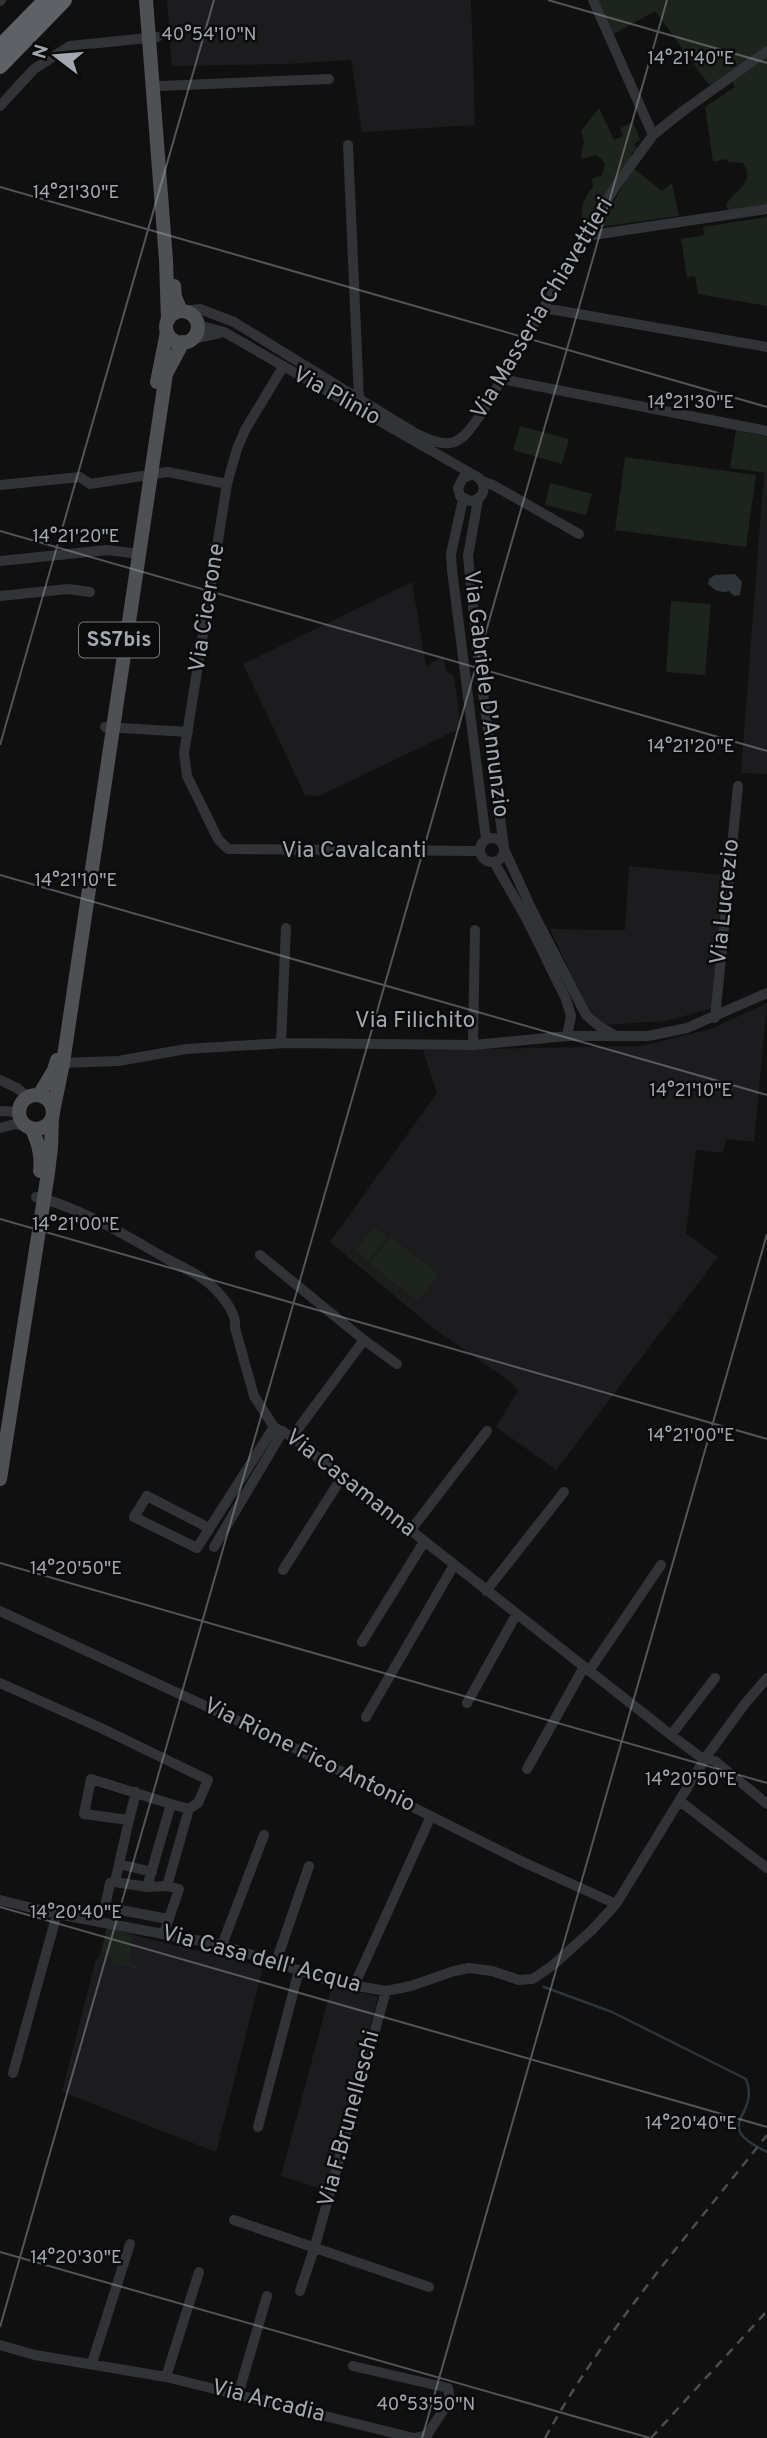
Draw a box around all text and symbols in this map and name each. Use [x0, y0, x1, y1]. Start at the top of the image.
north arrow [21, 21, 91, 91]
text: 40°54'10"N [162, 24, 256, 47]
text: N [28, 42, 55, 62]
text: 14°21'40"E [647, 48, 735, 71]
text: 14°21'30"E [33, 182, 119, 205]
street label: Via Masseria Chiavettieri [465, 193, 621, 425]
street label: Via Plinio [287, 361, 385, 433]
text: 14°21'30"E [648, 392, 734, 415]
text: 14°21'20"E [32, 526, 120, 549]
street label: Via Cicerone [184, 541, 232, 675]
street label: Via Gabriele D'Annunzio [455, 569, 515, 819]
road number: SS7bis [79, 622, 159, 658]
text: 14°21'20"E [647, 736, 735, 759]
street label: Via Cavalcanti [281, 837, 427, 866]
street label: Via Lucrezio [705, 838, 747, 966]
text: 14°21'10"E [35, 870, 117, 893]
street label: Via Filichito [355, 1007, 475, 1036]
text: 14°21'10"E [650, 1080, 732, 1103]
text: 14°21'00"E [32, 1214, 120, 1237]
street label: Via Casamanna [279, 1424, 421, 1544]
text: 14°21'00"E [647, 1425, 735, 1448]
text: 14°20'50"E [30, 1558, 122, 1581]
street label: Via Rione Fico Antonio [198, 1692, 420, 1820]
text: 14°20'50"E [645, 1769, 737, 1792]
text: 14°20'40"E [30, 1902, 122, 1925]
street label: Via Casa dell' Acqua [158, 1919, 364, 2001]
street label: Via F.Brunelleschi [312, 2027, 388, 2211]
text: 14°20'40"E [645, 2113, 737, 2136]
text: 14°20'30"E [30, 2247, 122, 2270]
street label: Via Arcadia [208, 2374, 328, 2430]
text: 40°53'50"N [377, 2394, 475, 2417]

